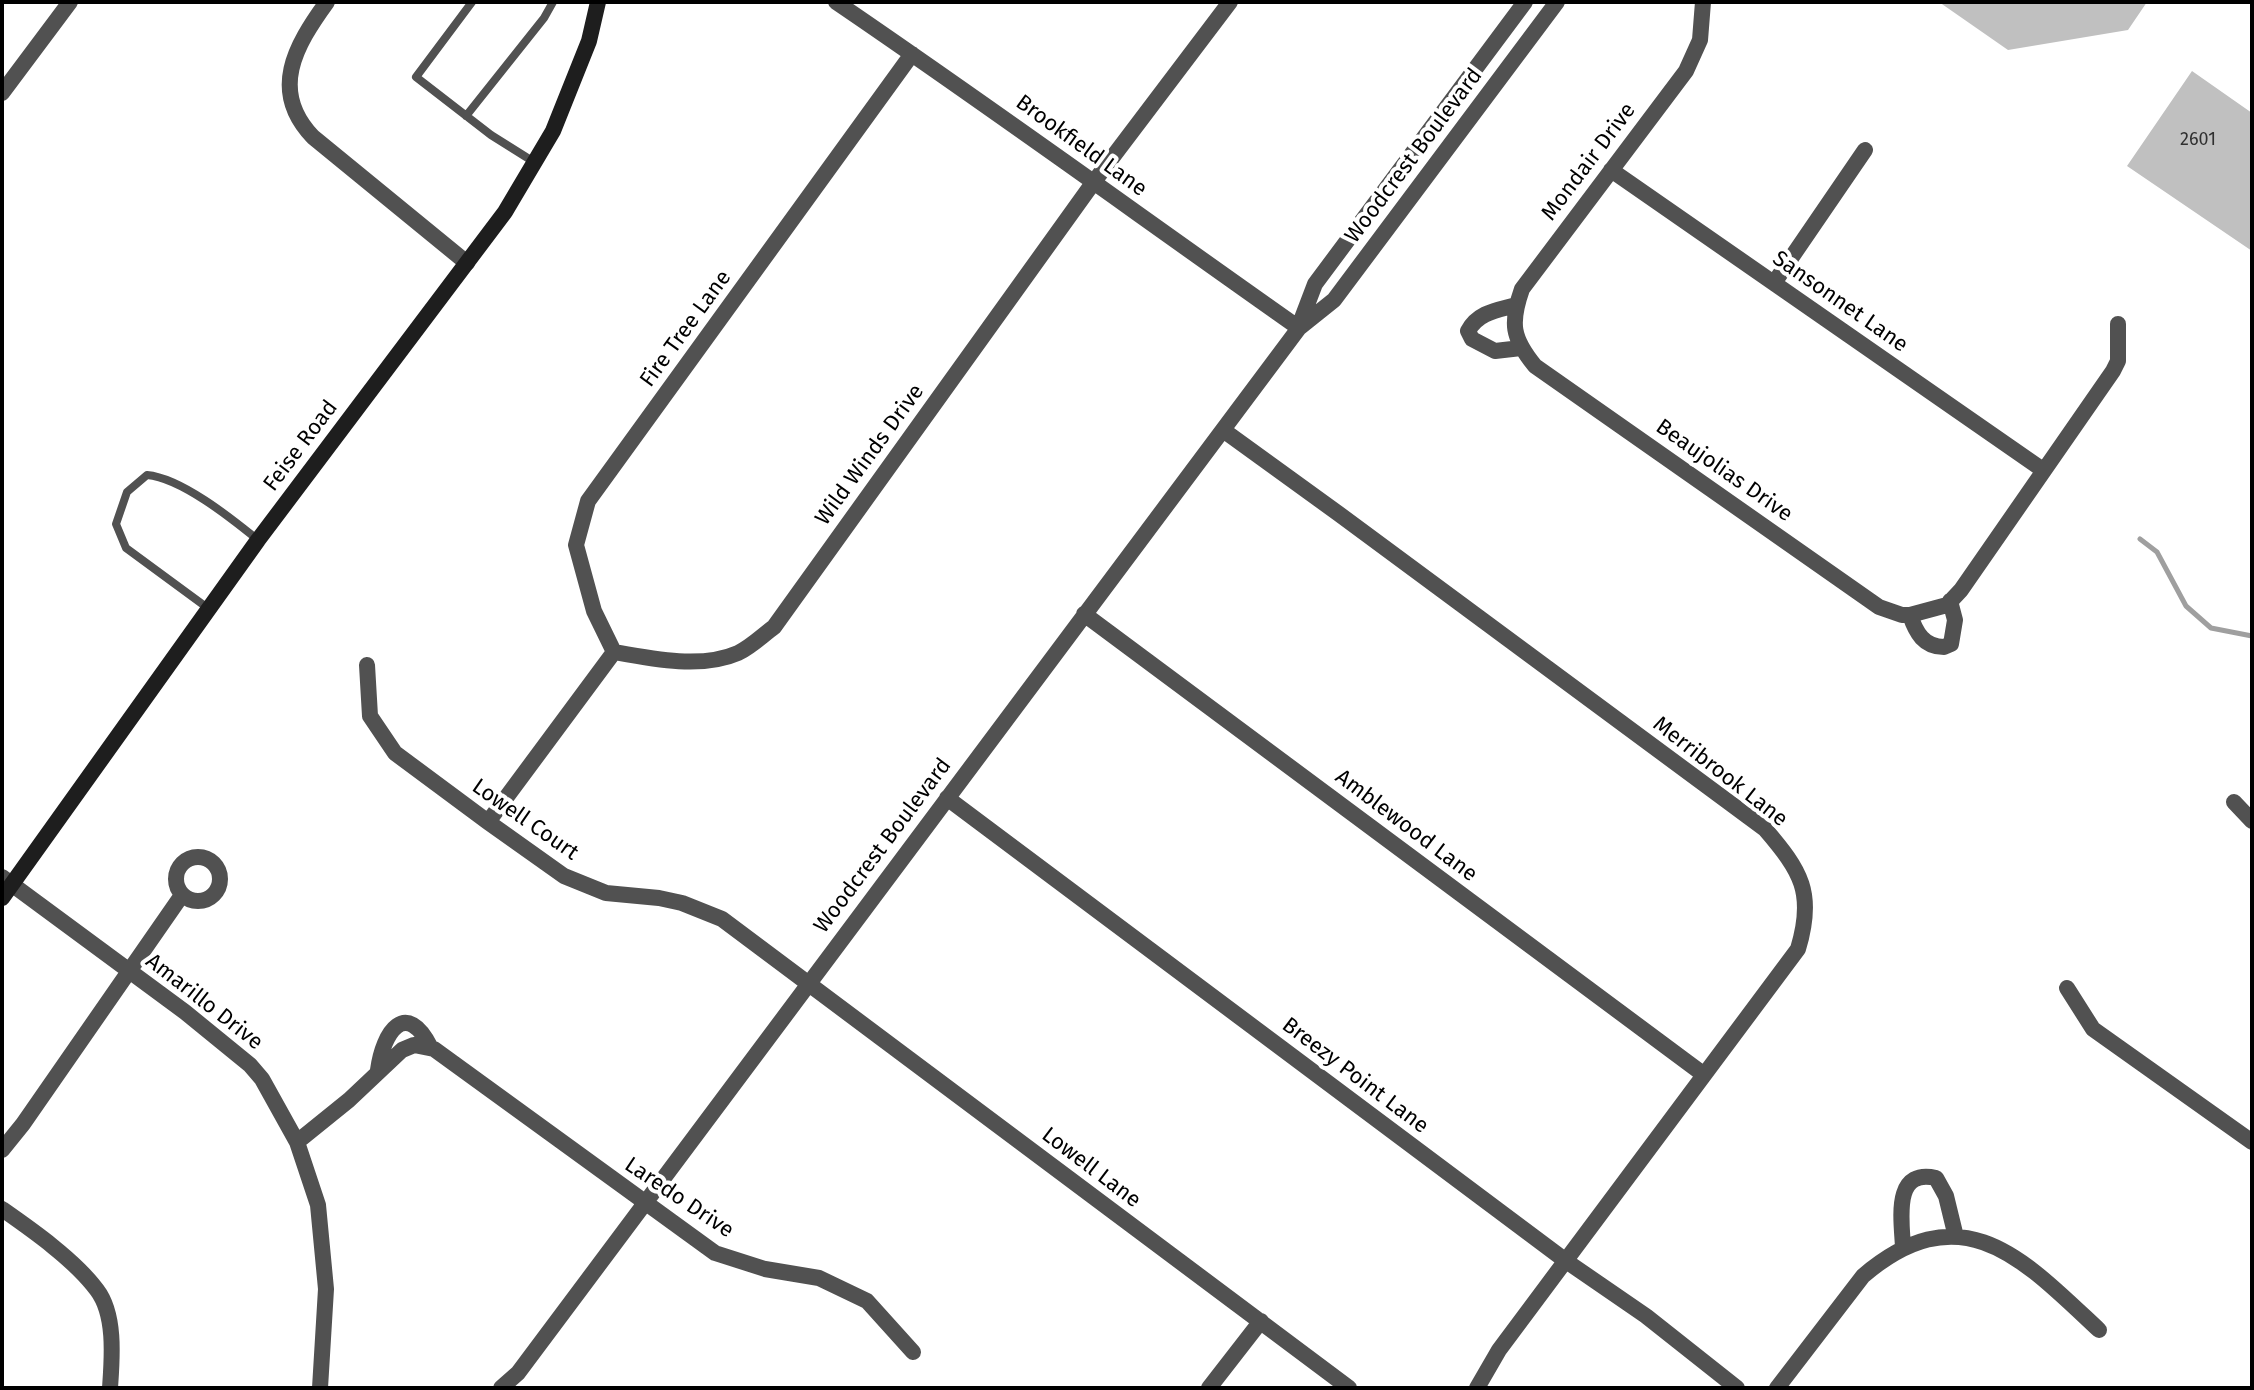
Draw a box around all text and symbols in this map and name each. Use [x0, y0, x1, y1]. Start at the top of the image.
street label: Woodcrest Boulevard [1340, 63, 1488, 249]
street label: Brookfield Lane [1010, 90, 1152, 202]
street label: Mondair Drive [1536, 98, 1642, 226]
house number: 2601 [2180, 129, 2216, 151]
street label: Sansonnet Lane [1767, 246, 1913, 358]
street label: Fire Tree Lane [635, 265, 737, 393]
street label: Wild Winds Drive [810, 379, 930, 531]
street label: Feise Road [258, 395, 344, 497]
street label: Beaujolias Drive [1650, 414, 1798, 528]
street label: Merribrook Lane [1647, 711, 1793, 833]
street label: Woodcrest Boulevard [809, 753, 957, 939]
street label: Amblewood Lane [1330, 764, 1482, 888]
street label: Lowell Court [467, 774, 583, 866]
street label: Amarillo Drive [140, 948, 268, 1056]
street label: Breezy Point Lane [1276, 1012, 1434, 1140]
street label: Lowell Lane [1036, 1122, 1146, 1214]
street label: Laredo Drive [619, 1152, 739, 1244]

